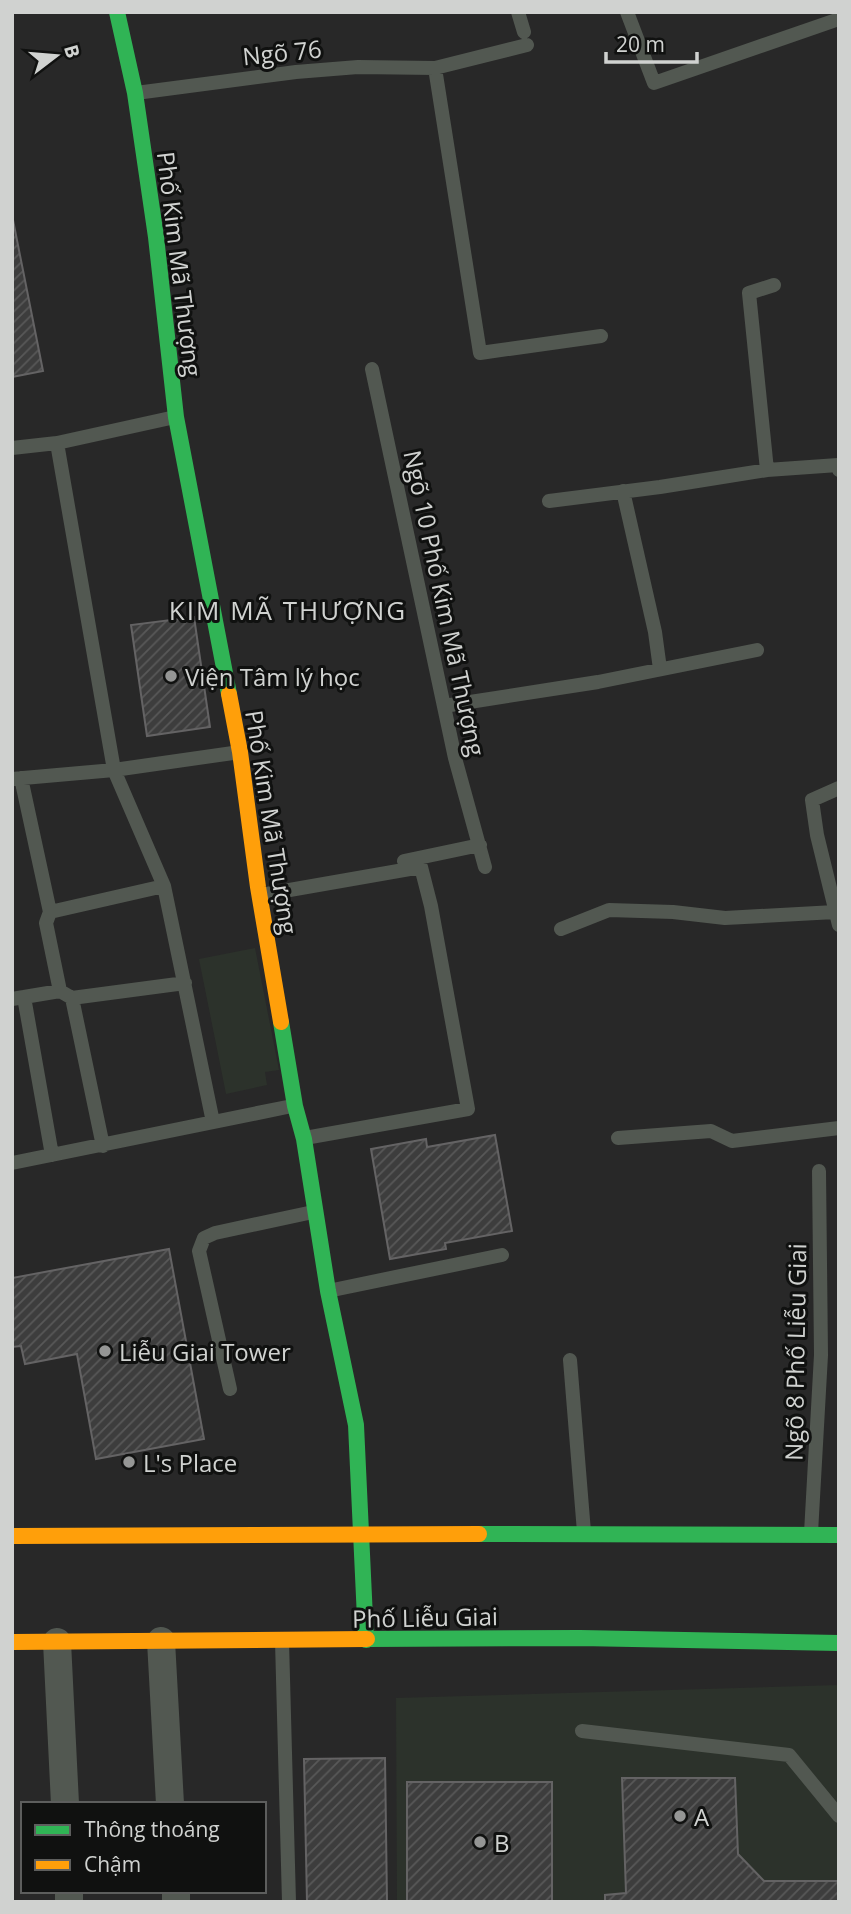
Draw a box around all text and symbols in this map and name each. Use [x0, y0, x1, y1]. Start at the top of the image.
north arrow [21, 21, 91, 91]
scale bar [606, 21, 697, 65]
text: 20 m [616, 30, 665, 58]
street label: Ngõ 76 [241, 31, 323, 73]
text: B [58, 42, 87, 61]
street label: Phố Kim Mã Thượng [150, 150, 210, 378]
street label: Ngõ 10 Phố Kim Mã Thượng [396, 447, 494, 759]
district label: KIM MÃ THƯỢNG [169, 592, 407, 628]
place label: Viện Tâm lý học [185, 660, 360, 693]
marker: Viện Tâm lý học [163, 668, 179, 684]
street label: Phố Kim Mã Thượng [238, 708, 306, 936]
street label: Ngõ 8 Phố Liễu Giai [777, 1243, 813, 1461]
place label: Liễu Giai Tower [119, 1335, 291, 1368]
marker: Liễu Giai Tower [97, 1343, 113, 1359]
place label: L's Place [143, 1446, 237, 1479]
marker: L's Place [121, 1454, 137, 1470]
street label: Phố Liễu Giai [352, 1599, 498, 1635]
place label: A [694, 1800, 710, 1833]
legend [21, 1802, 266, 1893]
marker: A [672, 1808, 688, 1824]
text: Thông thoáng [84, 1815, 220, 1843]
place label: B [494, 1826, 510, 1859]
marker: B [472, 1834, 488, 1850]
text: Chậm [84, 1850, 141, 1878]

